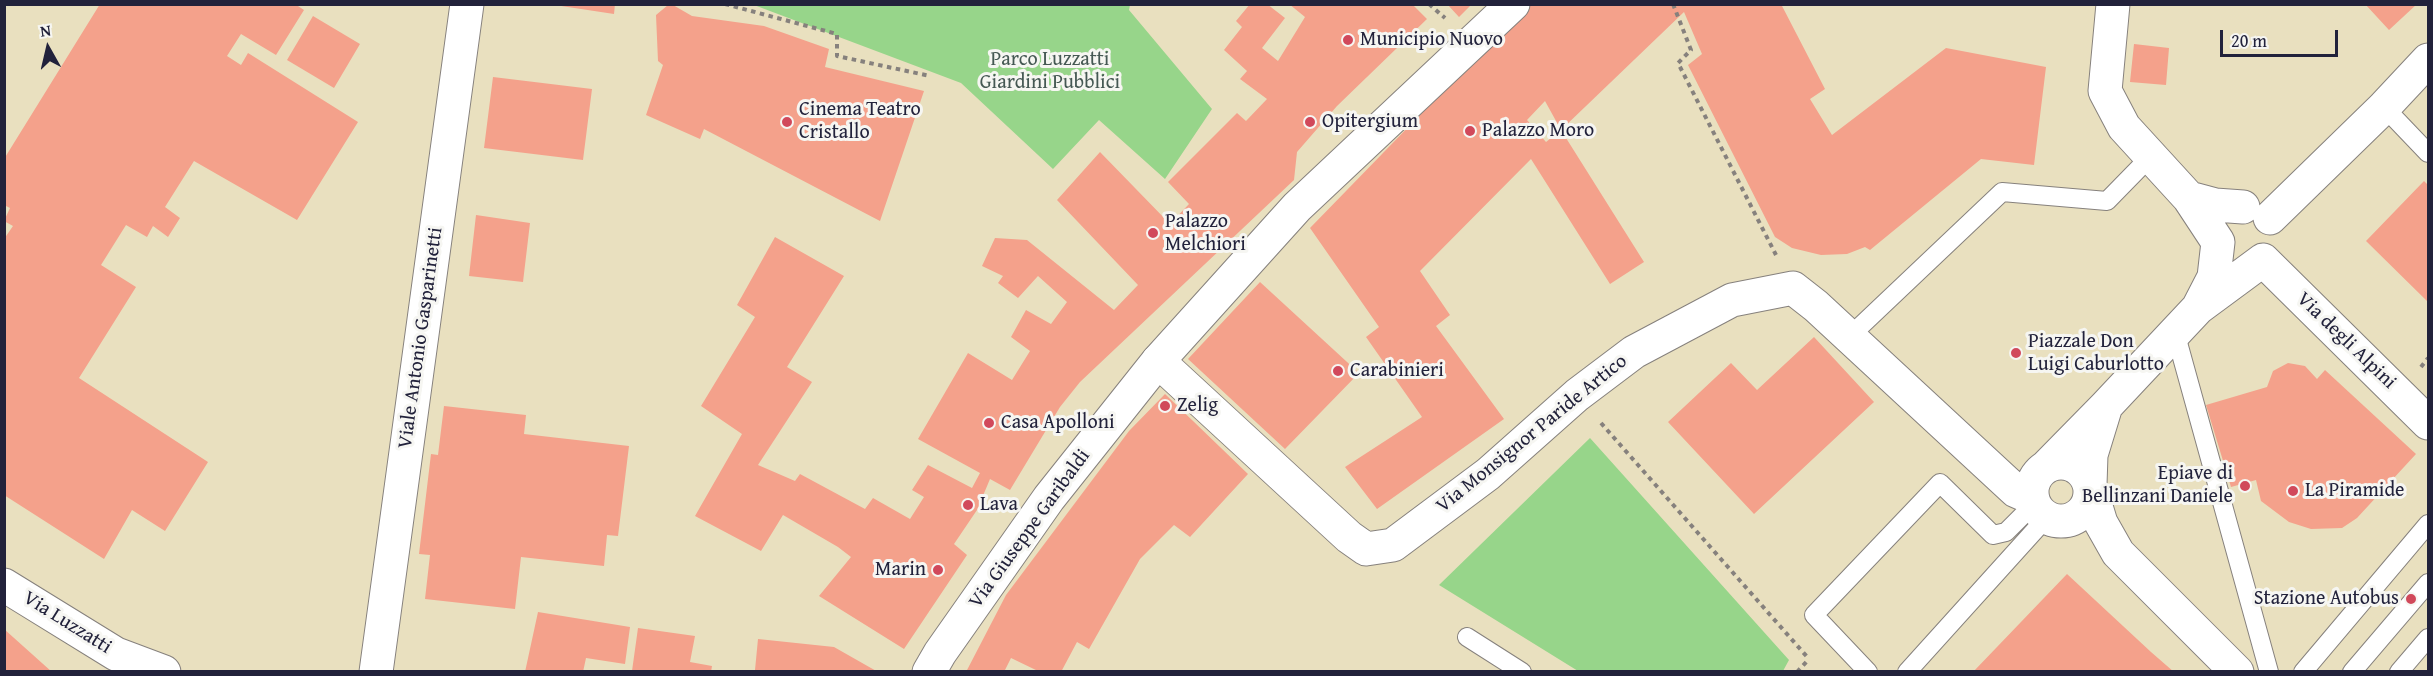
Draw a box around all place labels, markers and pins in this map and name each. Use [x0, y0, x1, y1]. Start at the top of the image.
place label: Municipio Nuovo [1360, 28, 1503, 52]
marker: Municipio Nuovo [1341, 33, 1355, 47]
place label: Cinema Teatro Cristallo [799, 98, 921, 145]
place label: Opitergium [1322, 110, 1418, 134]
marker: Cinema Teatro Cristallo [780, 115, 794, 129]
marker: Opitergium [1303, 115, 1317, 129]
place label: Palazzo Moro [1482, 119, 1594, 143]
marker: Palazzo Moro [1463, 124, 1477, 138]
place label: Palazzo Melchiori [1165, 210, 1246, 257]
marker: Palazzo Melchiori [1146, 226, 1160, 240]
place label: Piazzale Don Luigi Caburlotto [2028, 330, 2164, 377]
marker: Piazzale Don Luigi Caburlotto [2009, 346, 2023, 360]
place label: Carabinieri [1350, 359, 1444, 383]
marker: Carabinieri [1331, 364, 1345, 378]
place label: Zelig [1177, 394, 1218, 418]
marker: Zelig [1158, 399, 1172, 413]
place label: Casa Apolloni [1001, 411, 1115, 435]
marker: Casa Apolloni [982, 416, 996, 430]
place label: Epiave di Bellinzani Daniele [2082, 462, 2233, 509]
marker: Epiave di Bellinzani Daniele [2238, 479, 2252, 493]
place label: La Piramide [2305, 479, 2404, 503]
marker: La Piramide [2286, 484, 2300, 498]
place label: Lava [980, 493, 1018, 517]
marker: Lava [961, 498, 975, 512]
place label: Marin [875, 558, 926, 582]
marker: Marin [931, 563, 945, 577]
place label: Stazione Autobus [2254, 587, 2399, 611]
marker: Stazione Autobus [2404, 592, 2418, 606]

